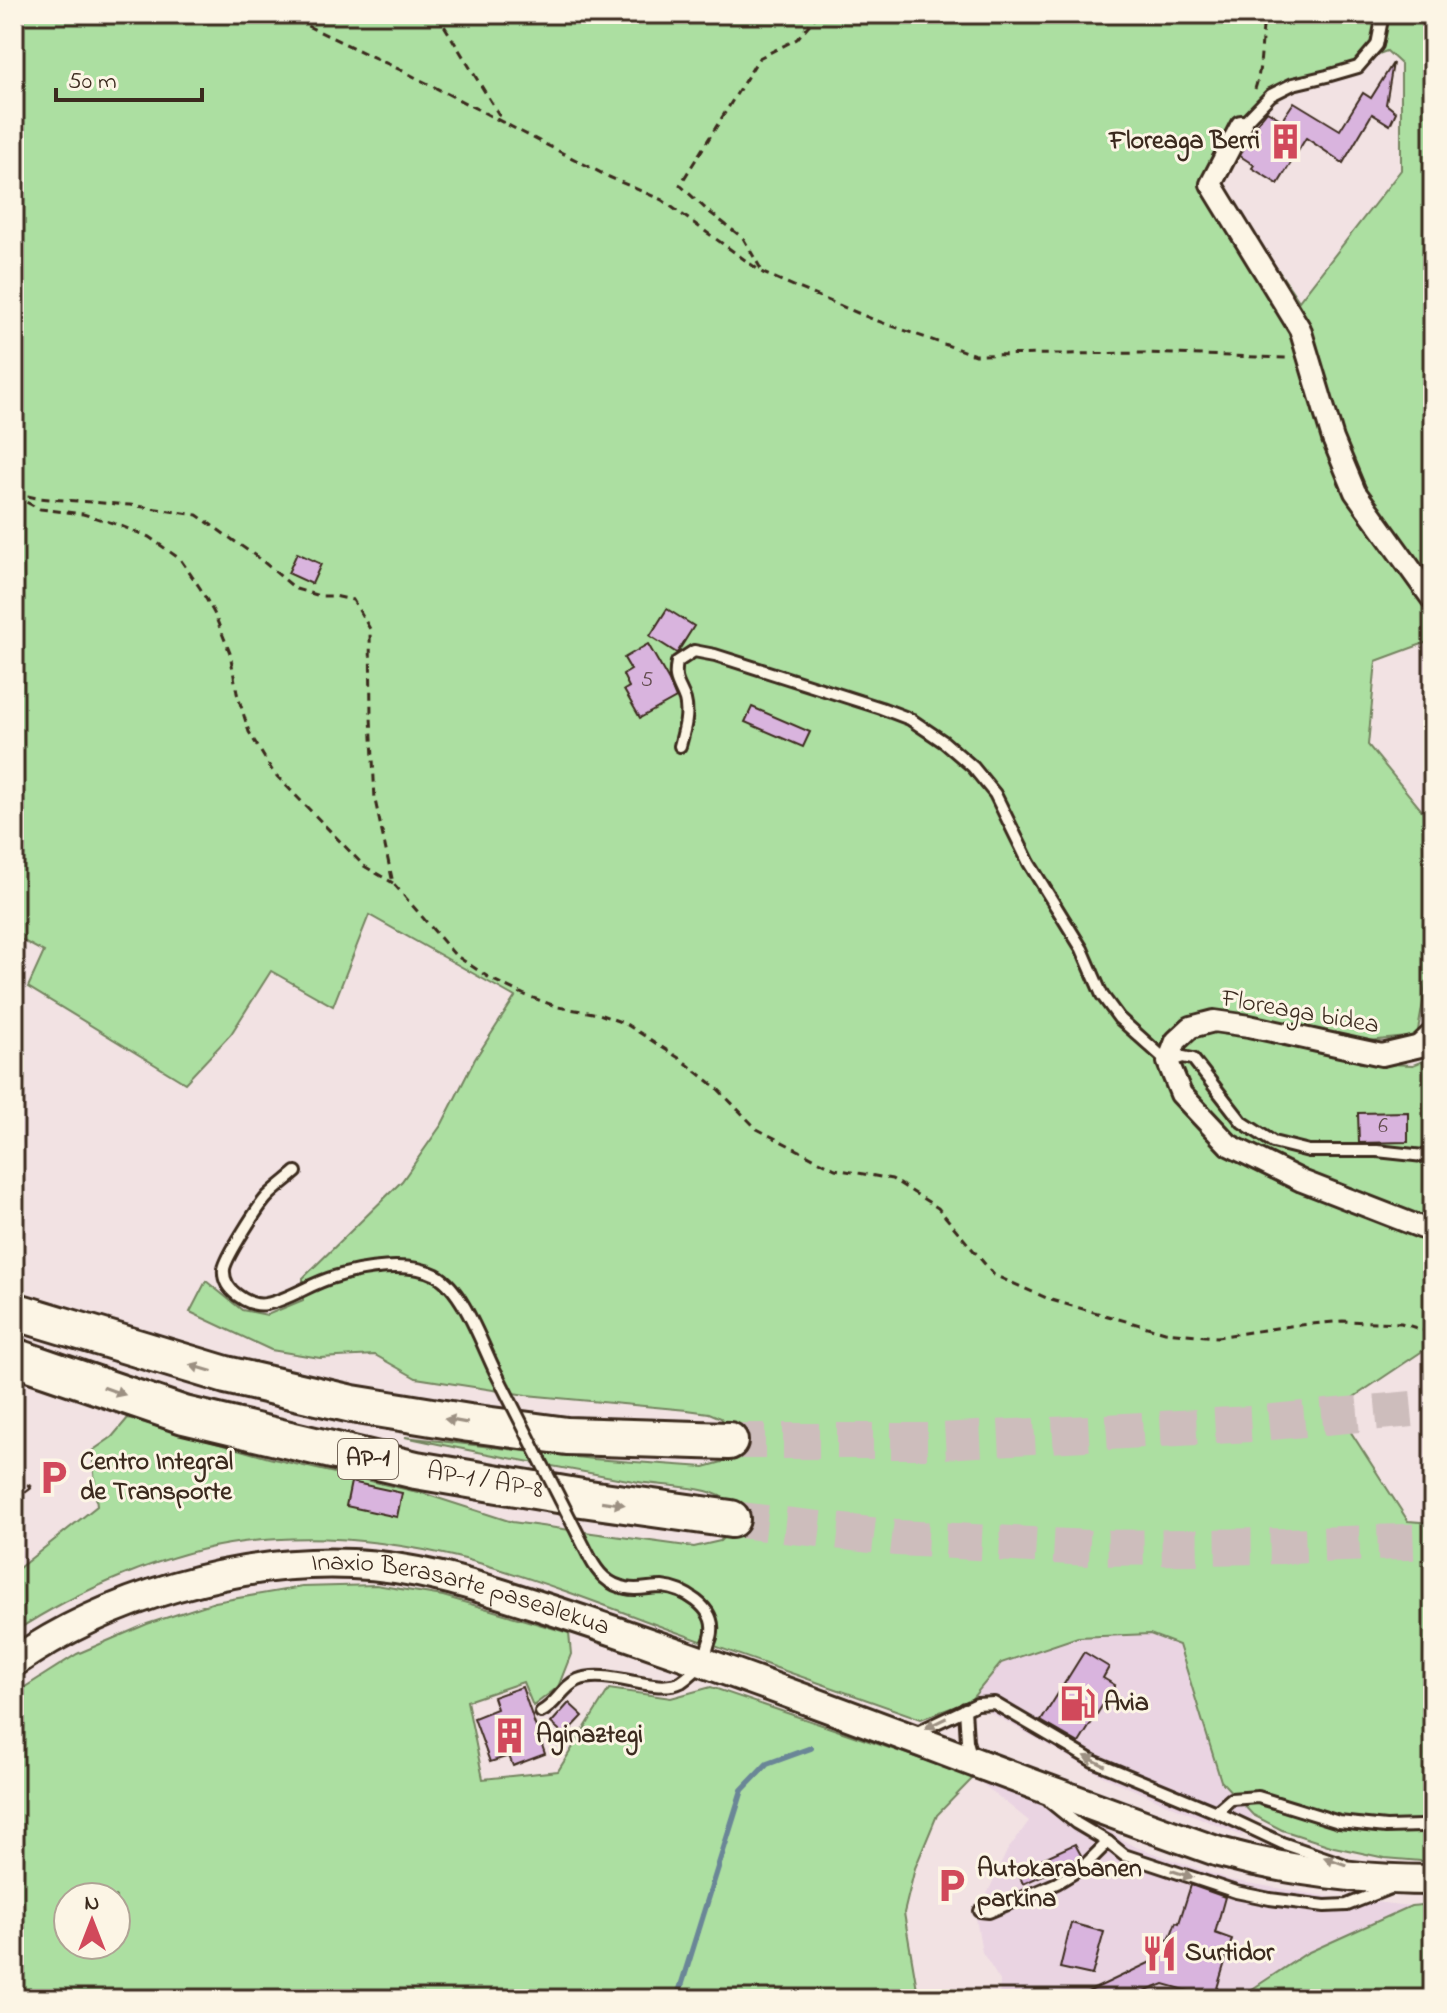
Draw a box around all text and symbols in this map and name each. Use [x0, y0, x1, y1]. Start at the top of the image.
scale bar [56, 52, 202, 102]
text: 50 m [68, 65, 117, 100]
place label: Floreaga Berri [1107, 123, 1260, 162]
building icon: Floreaga Berri [1267, 123, 1305, 161]
house number: 5 [641, 665, 653, 697]
street label: Floreaga bidea [1217, 980, 1382, 1046]
house number: 6 [1378, 1111, 1388, 1143]
one-way arrow [189, 1361, 213, 1374]
one-way arrow [103, 1386, 127, 1398]
one-way arrow [443, 1414, 468, 1427]
road number: AP-1 [338, 1439, 398, 1479]
place label: Centro Integral de Transporte [80, 1444, 233, 1512]
street label: AP-1 / AP-8 [424, 1453, 546, 1510]
parking icon: Centro Integral de Transporte [35, 1459, 73, 1497]
one-way arrow [601, 1497, 626, 1510]
street label: Inaxio Berasarte pasealekua [311, 1545, 615, 1647]
fuel station icon: Avia [1059, 1685, 1097, 1723]
place label: Avia [1104, 1685, 1149, 1723]
one-way arrow [925, 1716, 948, 1730]
building icon: Aginaztegi [491, 1717, 529, 1755]
place label: Aginaztegi [536, 1717, 643, 1756]
one-way arrow [1084, 1754, 1107, 1768]
place label: Autokarabanen parkina [977, 1851, 1142, 1919]
one-way arrow [1323, 1854, 1347, 1867]
parking icon: Autokarabanen parkina [932, 1866, 970, 1904]
one-way arrow [1170, 1868, 1194, 1881]
north arrow [52, 1881, 132, 1961]
text: N [85, 1888, 99, 1920]
restaurant icon: Surtidor [1140, 1935, 1178, 1973]
place label: Surtidor [1185, 1935, 1275, 1973]

